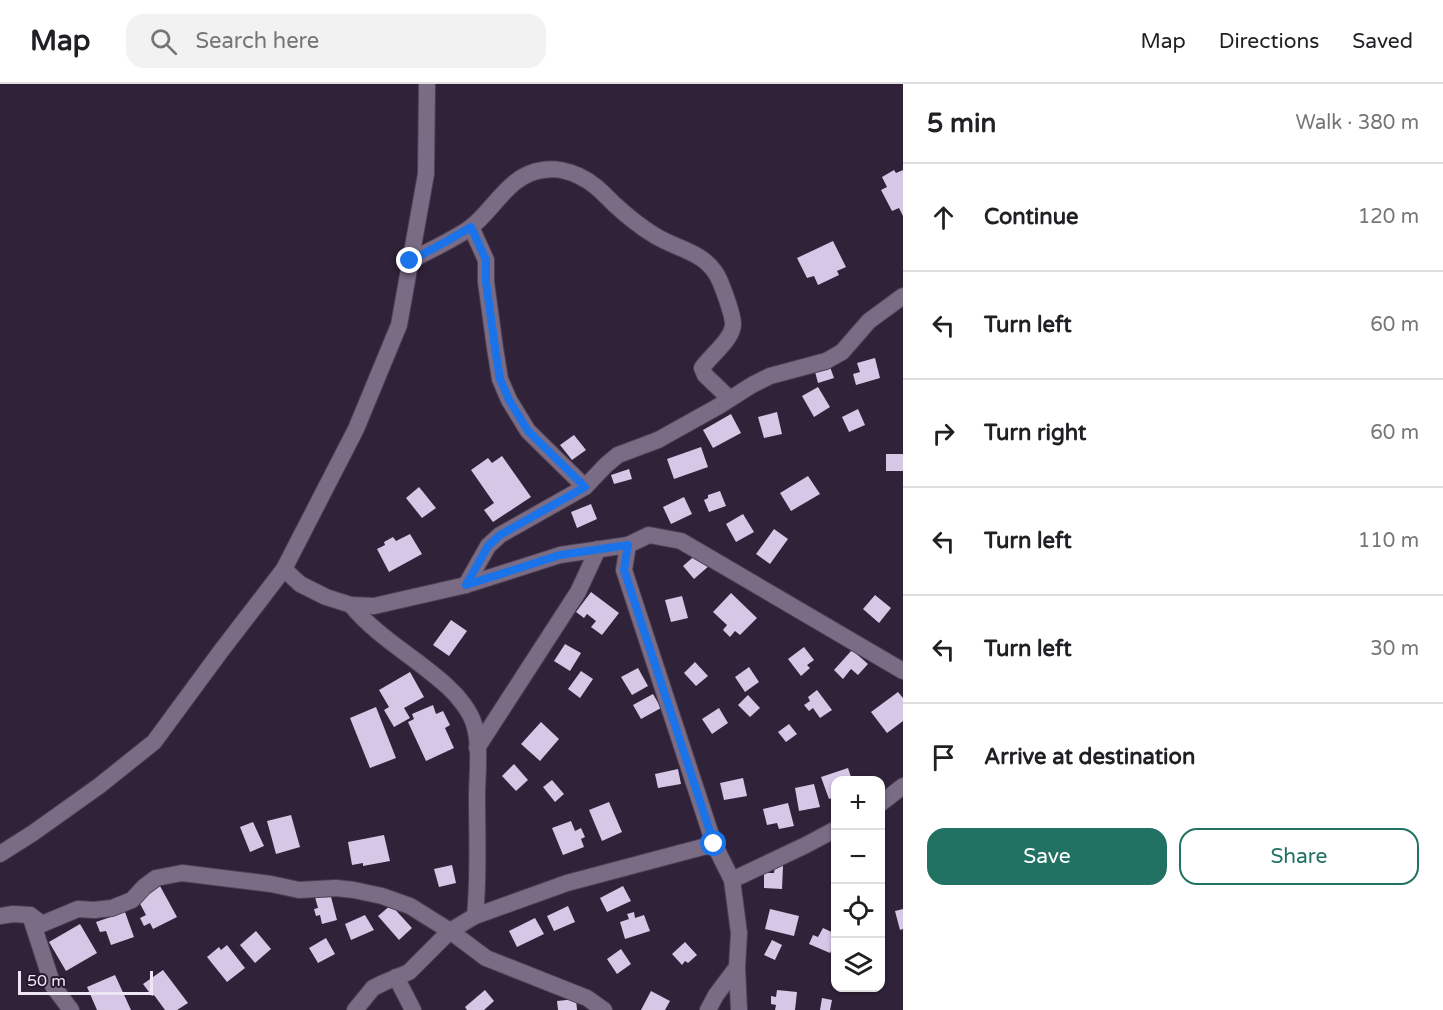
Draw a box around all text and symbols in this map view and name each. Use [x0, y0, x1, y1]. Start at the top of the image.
search box [126, 14, 546, 68]
text: Map [30, 24, 90, 58]
icon: search [147, 25, 180, 58]
text: Search here [195, 28, 319, 54]
text: Map [1140, 29, 1186, 54]
text: Directions [1219, 29, 1319, 54]
text: Saved [1352, 29, 1413, 54]
text: 5 min [927, 108, 996, 139]
text: Walk · 380 m [1296, 111, 1419, 135]
icon: ahead [927, 201, 960, 234]
text: Continue [984, 204, 1079, 230]
text: 120 m [1358, 205, 1419, 229]
route end [396, 247, 422, 273]
icon: left [927, 309, 960, 342]
text: Turn left [984, 312, 1072, 338]
text: 60 m [1370, 313, 1419, 337]
icon: right [927, 417, 960, 450]
text: Turn right [984, 420, 1086, 446]
text: 60 m [1370, 421, 1419, 445]
icon: left [927, 525, 960, 558]
text: Turn left [984, 528, 1072, 554]
text: 110 m [1358, 529, 1419, 553]
icon: left [927, 633, 960, 666]
text: Turn left [984, 636, 1072, 662]
text: 30 m [1370, 637, 1419, 661]
icon: arrive [927, 741, 960, 774]
text: Arrive at destination [984, 744, 1195, 770]
map controls [831, 776, 885, 992]
button: + [831, 776, 885, 830]
button: Save [927, 828, 1167, 885]
button: Share [1179, 828, 1419, 885]
route start [700, 830, 726, 856]
button: − [831, 830, 885, 884]
button: locate [831, 884, 885, 938]
button: layers [831, 938, 885, 992]
scale bar [18, 968, 153, 996]
text: 50 m [27, 971, 66, 991]

